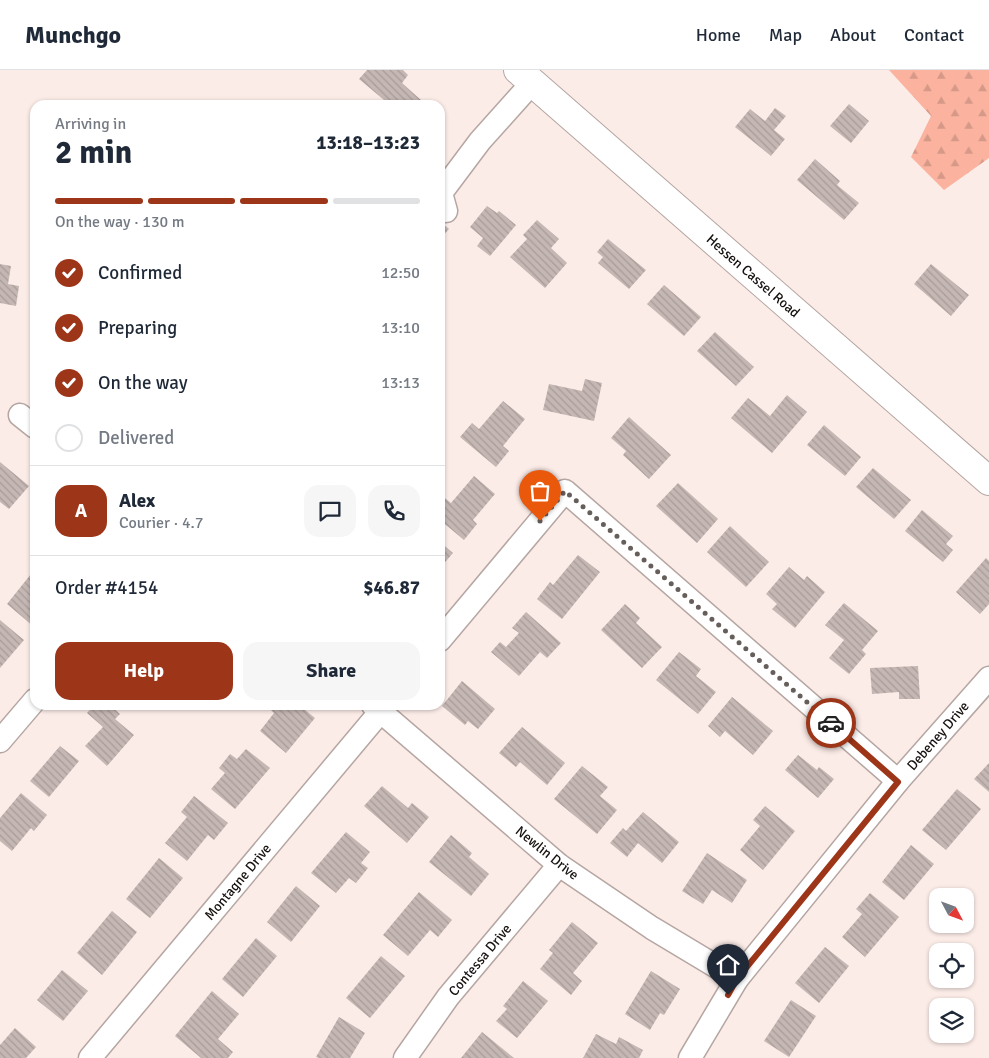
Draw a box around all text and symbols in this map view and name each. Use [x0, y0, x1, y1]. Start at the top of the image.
text: Munchgo [25, 20, 121, 50]
text: Home [696, 24, 741, 46]
text: Map [769, 24, 802, 46]
text: About [830, 24, 876, 46]
text: Contact [904, 24, 964, 46]
text: Arriving in [55, 114, 126, 134]
text: 13:18–13:23 [316, 131, 420, 155]
text: 2 min [55, 133, 132, 172]
text: On the way · 130 m [55, 212, 185, 232]
street label: Hessen Cassel Road [703, 231, 803, 321]
icon: check [55, 259, 83, 287]
text: Confirmed [98, 261, 182, 285]
text: 12:50 [381, 263, 420, 283]
icon: check [55, 314, 83, 342]
text: Preparing [98, 316, 177, 340]
text: 13:10 [381, 318, 420, 338]
icon: check [55, 369, 83, 397]
text: On the way [98, 371, 188, 395]
text: 13:13 [381, 373, 420, 393]
text: Delivered [98, 426, 174, 450]
pin [519, 470, 561, 521]
icon: bag [526, 477, 554, 505]
button: chat [304, 485, 356, 537]
button: phone [368, 485, 420, 537]
text: Alex [119, 489, 155, 513]
text: A [75, 499, 87, 523]
text: Courier · 4.7 [119, 513, 203, 533]
text: Order #4154 [55, 576, 158, 600]
text: $46.87 [363, 576, 420, 600]
button: Help [55, 642, 233, 700]
button: Share [243, 642, 420, 700]
courier [806, 698, 856, 748]
street label: Debeney Drive [903, 698, 973, 774]
icon: car [817, 709, 845, 737]
street label: Newlin Drive [512, 822, 582, 884]
street label: Montagne Drive [201, 840, 275, 924]
north arrow [929, 888, 974, 932]
map controls [929, 888, 974, 1043]
street label: Contessa Drive [445, 921, 515, 999]
button: locate [929, 943, 974, 988]
pin [707, 944, 749, 995]
icon: home [714, 951, 742, 979]
button: layers [929, 998, 974, 1043]

